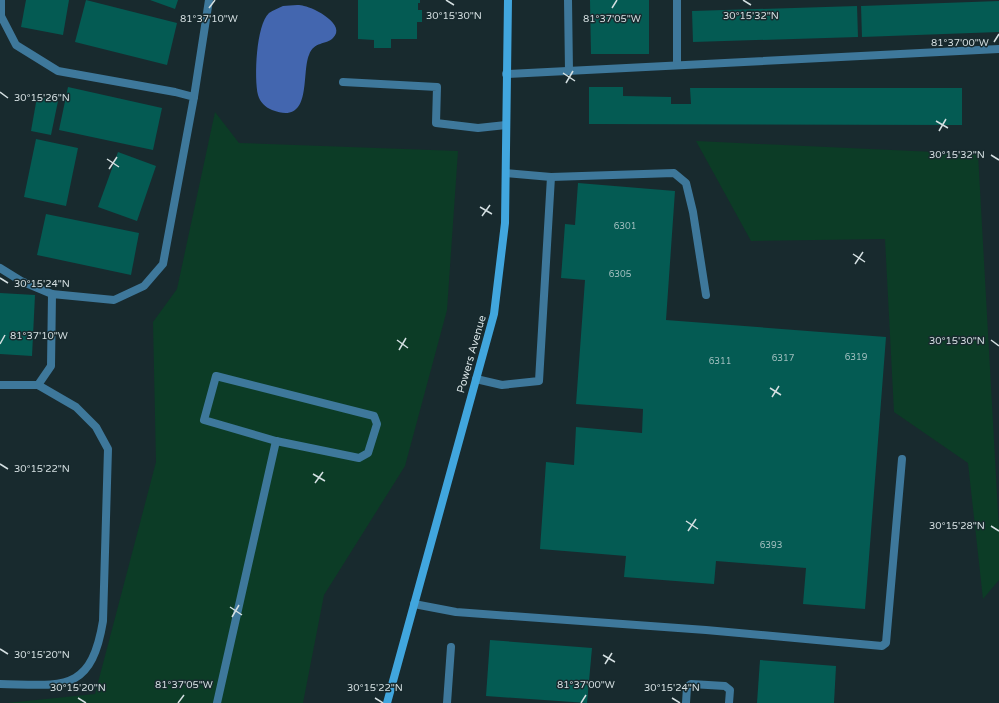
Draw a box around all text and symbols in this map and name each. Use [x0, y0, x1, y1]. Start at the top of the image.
text: 30°15'30"N [426, 10, 482, 22]
text: 30°15'32"N [723, 10, 779, 22]
text: 81°37'10"W [180, 13, 238, 25]
text: 81°37'05"W [583, 13, 641, 25]
text: 81°37'00"W [931, 37, 989, 49]
text: 30°15'26"N [14, 92, 70, 104]
text: 30°15'32"N [929, 149, 985, 161]
house number: 6301 [614, 221, 636, 232]
house number: 6305 [609, 269, 632, 280]
text: 30°15'24"N [14, 278, 70, 290]
street label: Powers Avenue [454, 314, 489, 395]
text: 81°37'10"W [10, 330, 68, 342]
text: 30°15'30"N [929, 335, 985, 347]
house number: 6319 [845, 352, 868, 363]
house number: 6317 [772, 353, 795, 364]
house number: 6311 [709, 356, 731, 367]
text: 30°15'22"N [14, 463, 70, 475]
text: 30°15'28"N [929, 520, 985, 532]
house number: 6393 [760, 540, 782, 551]
text: 30°15'20"N [14, 649, 70, 661]
text: 81°37'05"W [155, 679, 213, 691]
text: 81°37'00"W [557, 679, 615, 691]
text: 30°15'20"N [50, 682, 106, 694]
text: 30°15'22"N [347, 682, 403, 694]
text: 30°15'24"N [644, 682, 700, 694]

